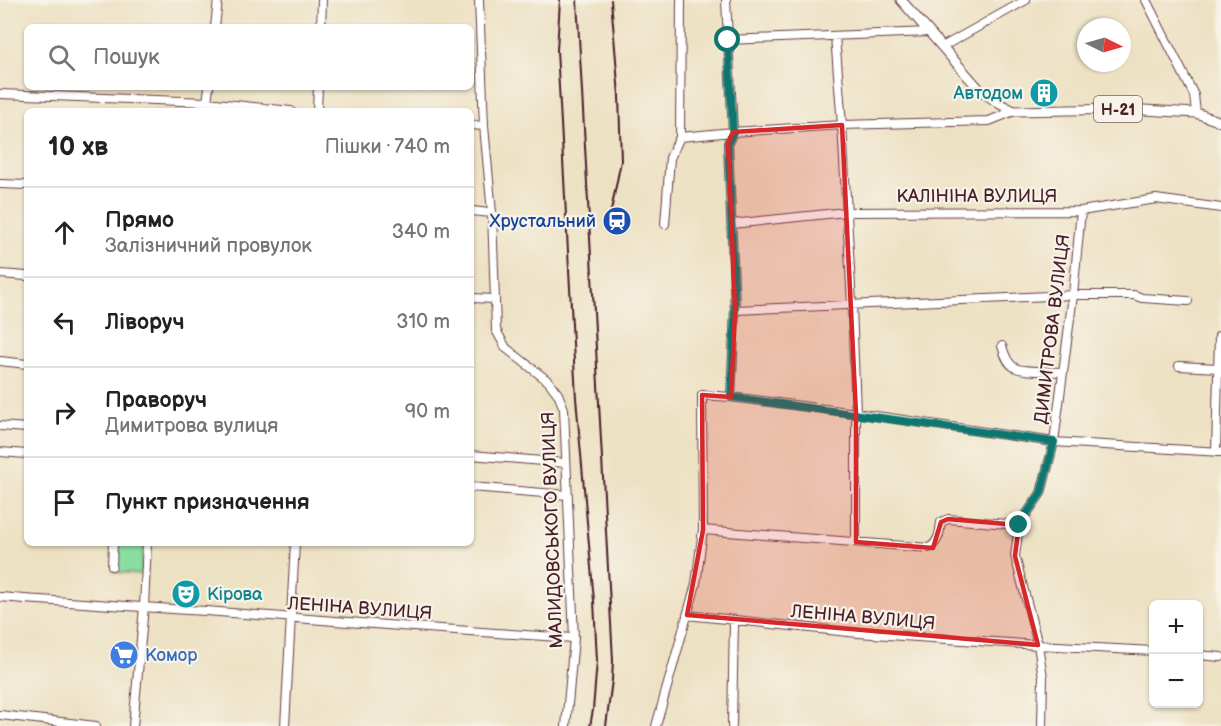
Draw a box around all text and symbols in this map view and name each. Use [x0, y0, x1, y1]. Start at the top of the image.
north arrow [1077, 18, 1131, 72]
search box [24, 24, 474, 90]
route start [714, 26, 740, 52]
icon: search [45, 41, 78, 74]
text: Пошук [93, 44, 160, 71]
building icon: Автодом [1028, 77, 1060, 109]
place label: Автодом [953, 83, 1023, 104]
road number: Н-21 [1094, 96, 1142, 122]
text: 10 хв [48, 132, 108, 163]
text: Пішки · 740 m [325, 135, 450, 159]
street label: КАЛІНІНА ВУЛИЦЯ [897, 186, 1058, 207]
station icon: Хрустальний [601, 205, 633, 237]
text: Прямо [105, 207, 174, 234]
place label: Хрустальний [490, 211, 596, 232]
icon: ahead [48, 216, 81, 249]
text: 340 m [392, 220, 450, 244]
street label: ДИМИТРОВА ВУЛИЦЯ [1030, 233, 1075, 425]
text: Залізничний провулок [105, 234, 312, 258]
icon: left [48, 306, 81, 339]
text: Ліворуч [105, 309, 185, 336]
text: 310 m [396, 310, 450, 334]
text: Праворуч [105, 387, 207, 414]
icon: right [48, 396, 81, 429]
text: 90 m [405, 400, 450, 424]
street label: МАЛИДОВСЬКОГО ВУЛИЦЯ [538, 411, 567, 649]
text: Димитрова вулиця [105, 414, 278, 438]
icon: arrive [48, 486, 81, 519]
text: Пункт призначення [105, 489, 310, 516]
route end [1005, 511, 1031, 537]
theatre icon: Кірова [170, 578, 202, 610]
place label: Кірова [207, 584, 263, 605]
street label: ЛЕНІНА ВУЛИЦЯ [286, 593, 433, 624]
map controls [1149, 600, 1203, 708]
button: + [1149, 600, 1203, 654]
street label: ЛЕНІНА ВУЛИЦЯ [789, 601, 936, 634]
supermarket icon: Комор [108, 639, 140, 671]
place label: Комор [145, 645, 197, 666]
button: − [1149, 654, 1203, 708]

